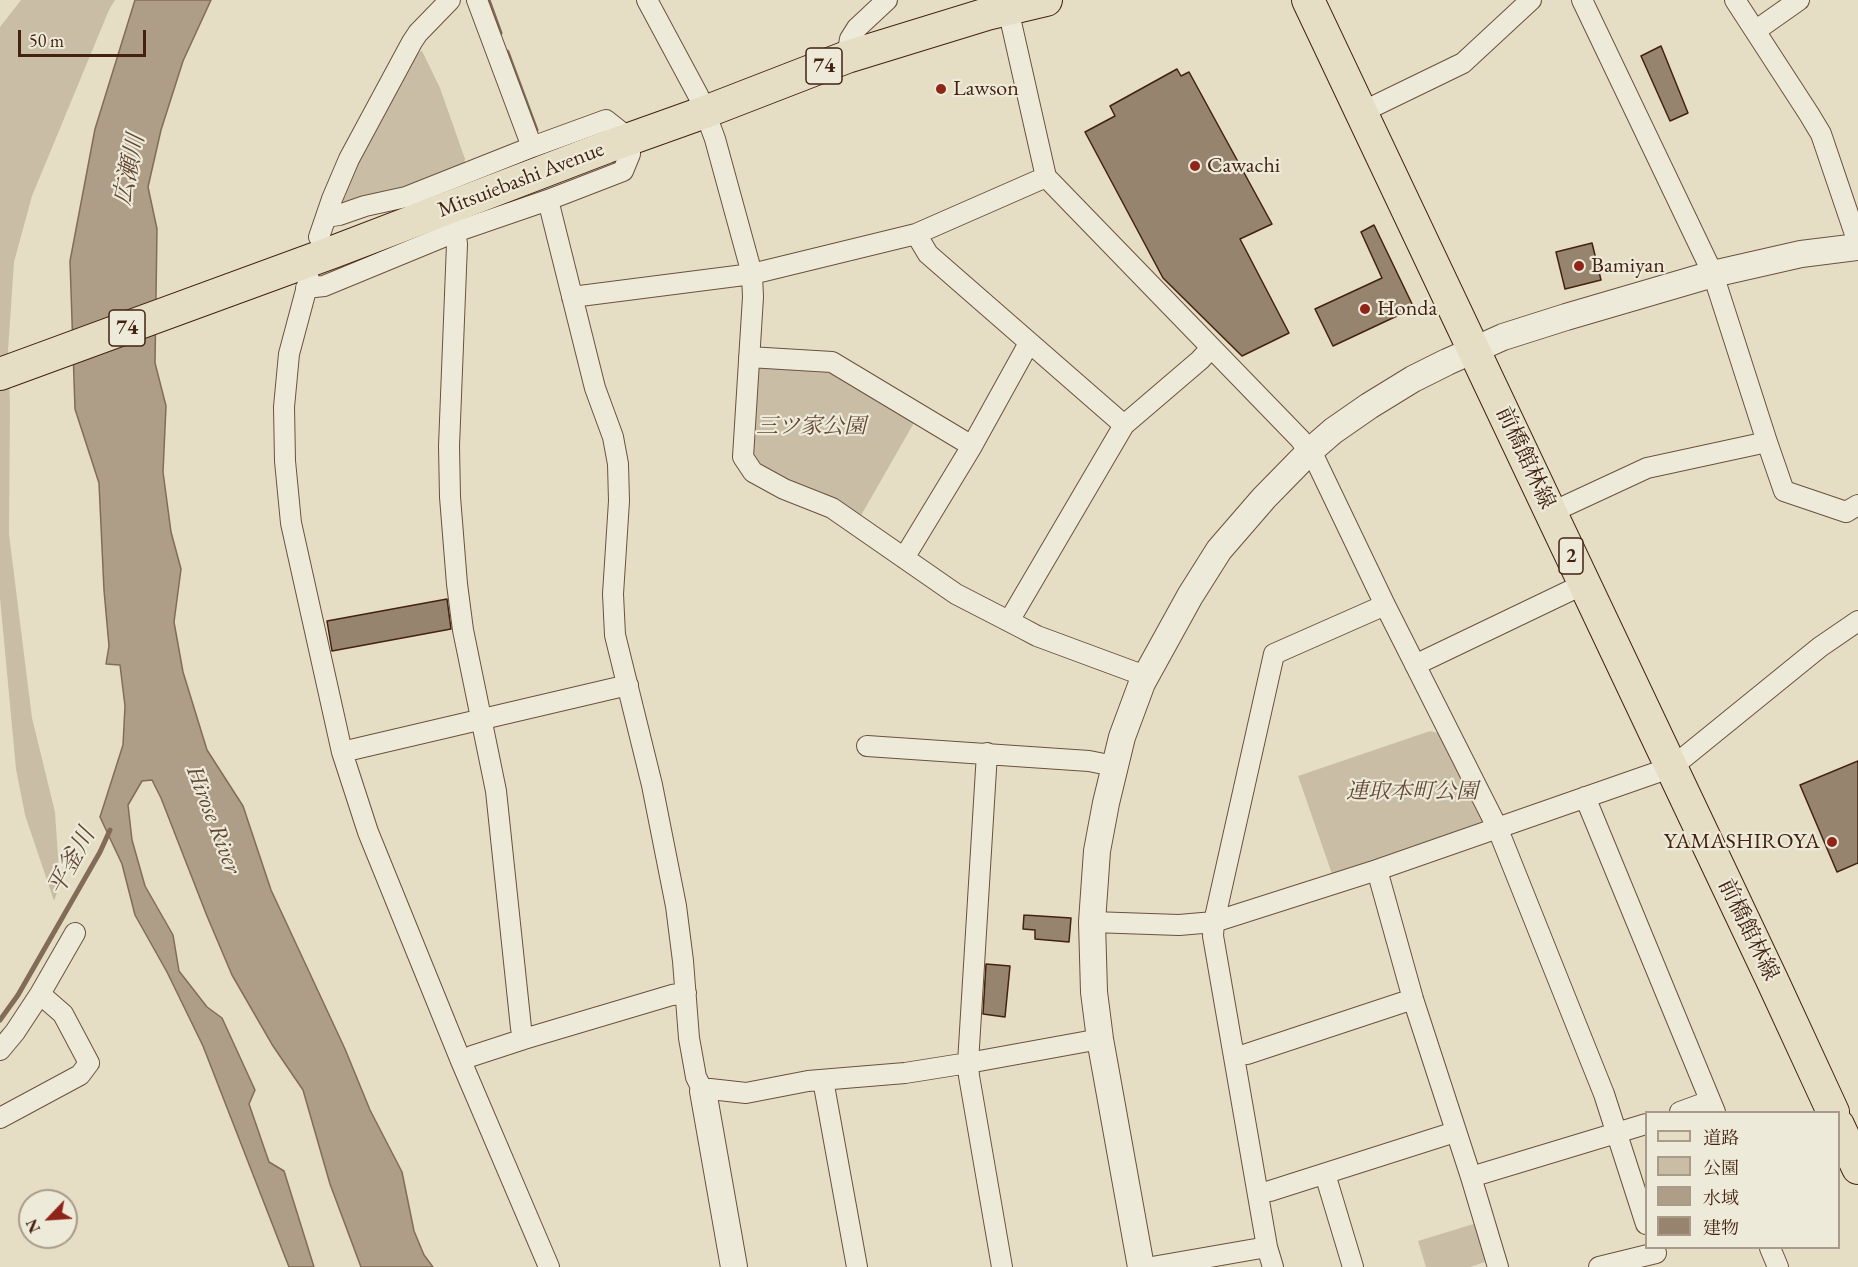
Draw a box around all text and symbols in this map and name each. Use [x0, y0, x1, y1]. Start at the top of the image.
scale bar [21, 18, 148, 56]
text: 50 m [29, 29, 64, 52]
road number: 74 [806, 48, 842, 84]
place label: Lawson [953, 76, 1019, 102]
marker: Lawson [934, 82, 948, 96]
water label: 広瀬川 [108, 132, 152, 208]
street label: Mitsuiebashi Avenue [434, 136, 608, 224]
place label: Cawachi [1207, 153, 1280, 179]
marker: Cawachi [1188, 159, 1202, 173]
place label: Bamiyan [1591, 253, 1665, 279]
marker: Bamiyan [1572, 259, 1586, 273]
place label: Honda [1377, 296, 1437, 322]
marker: Honda [1358, 302, 1372, 316]
road number: 74 [109, 310, 145, 346]
street label: 前橋館林線 [1490, 403, 1560, 513]
park label: 三ツ家公園 [756, 414, 866, 440]
road number: 2 [1559, 538, 1583, 574]
water label: Hirose River [179, 762, 247, 878]
park label: 連取本町公園 [1346, 779, 1478, 805]
water label: 平釜川 [42, 823, 102, 901]
place label: YAMASHIROYA [1664, 829, 1820, 855]
marker: YAMASHIROYA [1825, 835, 1839, 849]
street label: 前橋館林線 [1712, 875, 1784, 985]
legend [1645, 1111, 1840, 1249]
text: 道路 [1703, 1126, 1739, 1149]
text: 公園 [1703, 1156, 1739, 1179]
text: 水域 [1703, 1186, 1739, 1209]
north arrow [18, 1189, 78, 1249]
text: N [21, 1216, 45, 1236]
text: 建物 [1703, 1216, 1739, 1239]

